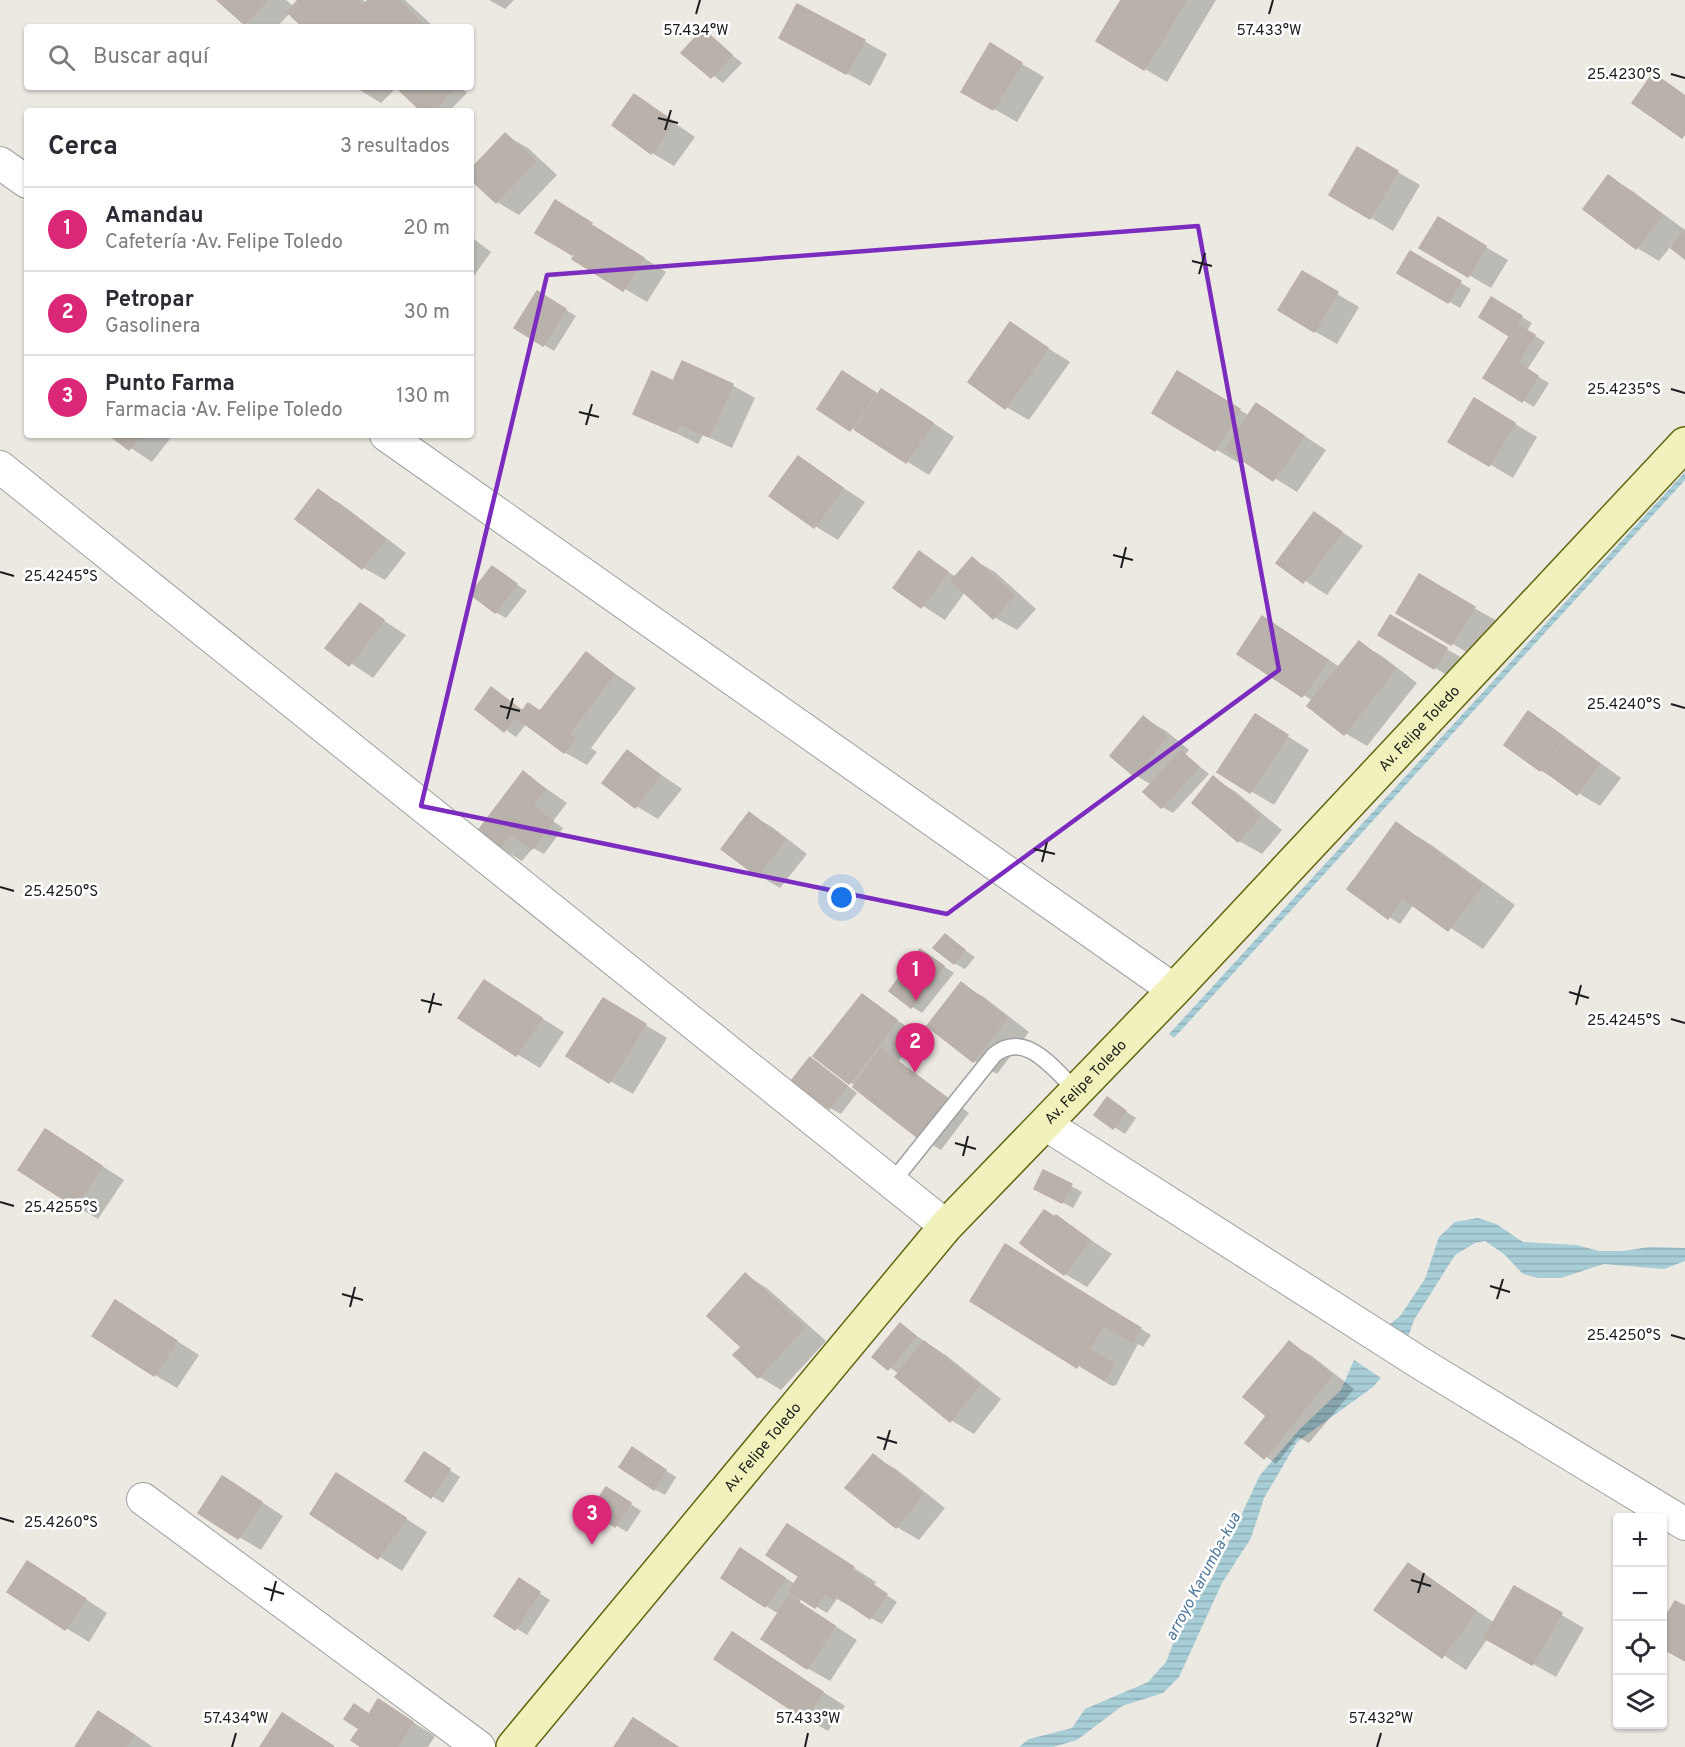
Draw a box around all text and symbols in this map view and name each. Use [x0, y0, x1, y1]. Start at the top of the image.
text: 57.434°W [663, 22, 729, 41]
text: 57.433°W [1237, 22, 1301, 41]
search box [24, 24, 474, 90]
icon: search [45, 41, 78, 74]
text: Buscar aquí [93, 44, 209, 71]
text: 25.4230°S [1587, 66, 1661, 85]
text: Cerca [48, 131, 118, 164]
text: 3 resultados [340, 134, 450, 160]
text: Amandau [105, 203, 204, 230]
text: 1 [64, 216, 72, 242]
text: 20 m [403, 216, 450, 242]
text: Cafetería · Av. Felipe Toledo [105, 230, 343, 256]
text: Petropar [105, 287, 194, 314]
text: 2 [61, 300, 74, 326]
text: 30 m [404, 300, 450, 326]
text: Gasolinera [105, 314, 200, 340]
text: Punto Farma [105, 371, 235, 398]
text: 25.4235°S [1587, 381, 1661, 400]
text: 3 [62, 384, 74, 410]
text: 130 m [396, 384, 450, 410]
text: Farmacia · Av. Felipe Toledo [105, 398, 343, 424]
text: 25.4245°S [24, 568, 98, 587]
street label: Av. Felipe Toledo [1375, 682, 1465, 776]
text: 25.4240°S [1587, 696, 1661, 715]
text: 25.4250°S [24, 883, 98, 902]
your location [827, 883, 856, 912]
pin: 1 [896, 952, 936, 1001]
text: 25.4245°S [1587, 1012, 1661, 1031]
pin: 2 [896, 1024, 934, 1073]
street label: Av. Felipe Toledo [1041, 1036, 1132, 1129]
text: 25.4255°S [24, 1199, 98, 1218]
text: 25.4250°S [1587, 1327, 1661, 1346]
street label: Av. Felipe Toledo [721, 1399, 806, 1497]
pin: 3 [572, 1496, 612, 1545]
water label: arroyo Karumba-kua [1162, 1509, 1246, 1644]
map controls [1613, 1513, 1667, 1729]
button: + [1613, 1513, 1667, 1567]
text: 25.4260°S [24, 1514, 98, 1533]
button: − [1613, 1567, 1667, 1621]
button: locate [1613, 1621, 1667, 1675]
button: layers [1613, 1675, 1667, 1729]
text: 57.434°W [203, 1710, 269, 1729]
text: 57.433°W [776, 1710, 840, 1729]
text: 57.432°W [1349, 1710, 1413, 1729]

